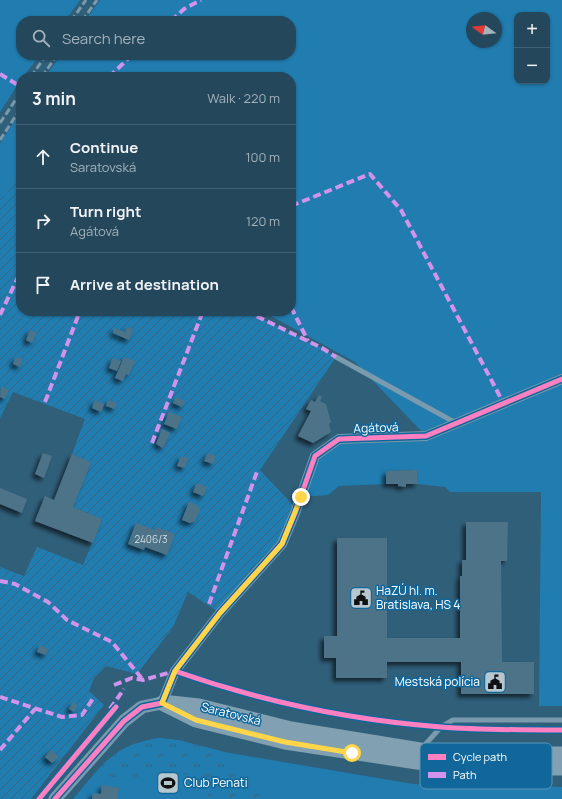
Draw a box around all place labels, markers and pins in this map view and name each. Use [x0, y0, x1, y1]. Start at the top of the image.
place label: HaZÚ hl. m. Bratislava, HS 4 [376, 582, 460, 613]
public building icon: HaZÚ hl. m. Bratislava, HS 4 [348, 585, 374, 611]
public building icon: Mestská polícia [482, 669, 508, 695]
place label: Mestská polícia [395, 673, 480, 690]
sports icon: Club Penati [155, 770, 181, 796]
place label: Club Penati [184, 774, 247, 791]

